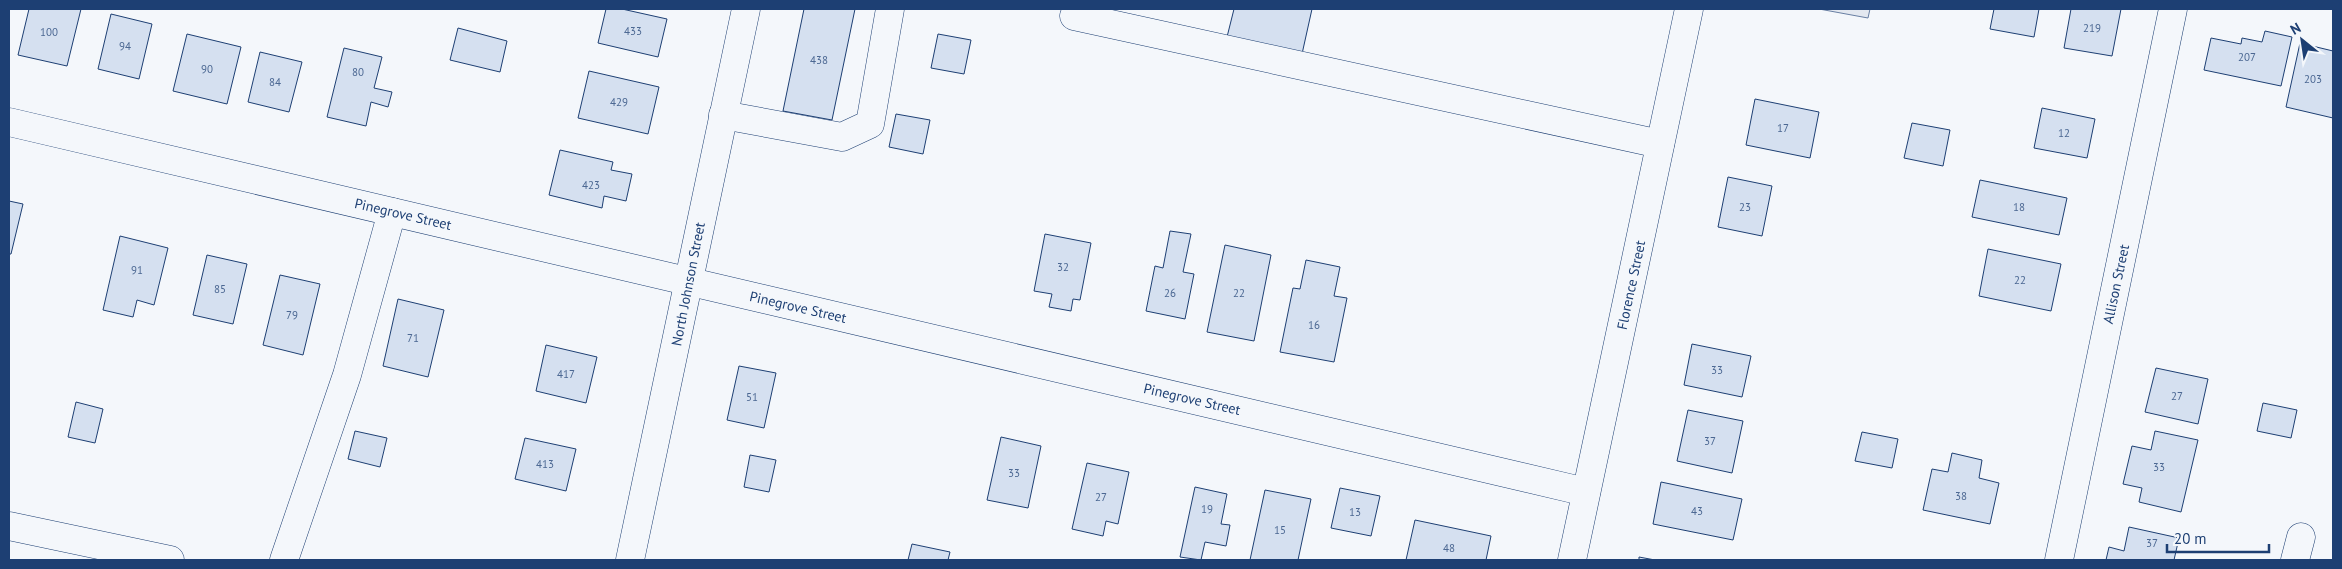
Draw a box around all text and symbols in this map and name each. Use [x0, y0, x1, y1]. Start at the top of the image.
north arrow [2277, 15, 2327, 65]
text: N [2287, 19, 2304, 39]
house number: 219 [2083, 21, 2101, 35]
house number: 433 [624, 24, 642, 38]
house number: 100 [40, 25, 58, 39]
house number: 94 [119, 39, 131, 53]
house number: 207 [2238, 50, 2256, 64]
house number: 438 [810, 53, 828, 67]
house number: 90 [201, 62, 213, 76]
house number: 80 [352, 65, 364, 79]
house number: 203 [2304, 72, 2322, 86]
house number: 84 [269, 75, 281, 89]
house number: 429 [610, 95, 628, 109]
house number: 17 [1777, 121, 1789, 135]
house number: 12 [2058, 126, 2070, 140]
house number: 423 [582, 178, 600, 192]
street label: Pinegrove Street [353, 194, 454, 234]
house number: 23 [1739, 200, 1751, 214]
house number: 18 [2013, 200, 2025, 214]
street label: North Johnson Street [667, 220, 709, 347]
street label: Florence Street [1613, 238, 1649, 331]
street label: Allison Street [2099, 242, 2133, 325]
house number: 32 [1057, 260, 1069, 274]
house number: 91 [131, 263, 143, 277]
house number: 22 [2014, 273, 2026, 287]
house number: 85 [214, 282, 226, 296]
house number: 26 [1164, 286, 1176, 300]
house number: 22 [1233, 286, 1245, 300]
street label: Pinegrove Street [748, 287, 849, 327]
house number: 79 [286, 308, 298, 322]
house number: 16 [1308, 318, 1320, 332]
house number: 71 [407, 331, 419, 345]
house number: 33 [1711, 363, 1723, 377]
house number: 417 [557, 367, 575, 381]
street label: Pinegrove Street [1142, 379, 1243, 419]
house number: 27 [2171, 389, 2183, 403]
house number: 51 [746, 390, 758, 404]
house number: 37 [1704, 434, 1716, 448]
house number: 413 [536, 457, 554, 471]
house number: 33 [2153, 460, 2165, 474]
house number: 33 [1008, 466, 1020, 480]
house number: 38 [1955, 489, 1967, 503]
house number: 27 [1095, 490, 1107, 504]
house number: 19 [1201, 502, 1213, 516]
house number: 43 [1691, 504, 1703, 518]
house number: 13 [1349, 505, 1361, 519]
scale bar [2167, 522, 2270, 554]
house number: 15 [1274, 523, 1286, 537]
text: 20 m [2174, 529, 2207, 548]
house number: 37 [2146, 536, 2158, 550]
house number: 48 [1443, 541, 1455, 555]

